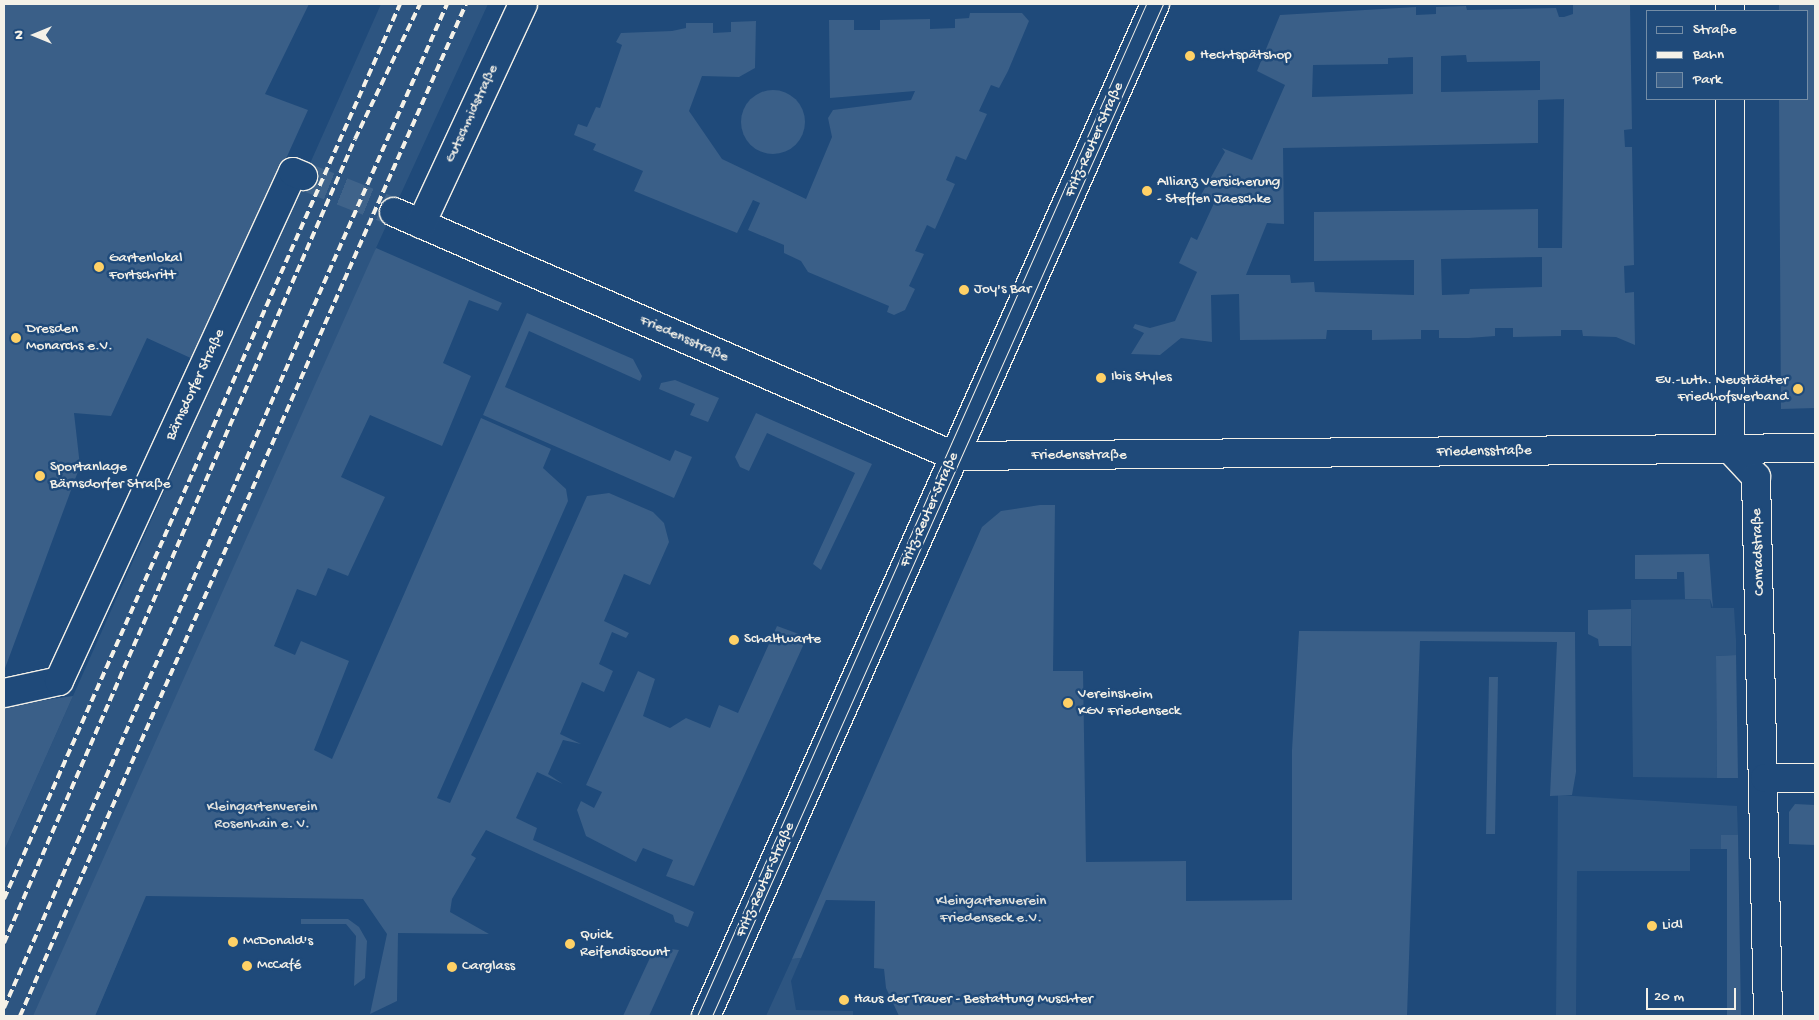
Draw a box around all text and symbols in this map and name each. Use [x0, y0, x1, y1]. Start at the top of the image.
north arrow [10, 10, 60, 60]
legend [1646, 10, 1809, 100]
text: Straße [1693, 21, 1737, 39]
text: N [11, 30, 28, 40]
text: Bahn [1693, 46, 1724, 64]
place label: Hechtspätshop [1200, 47, 1292, 65]
marker: Hechtspätshop [1184, 50, 1196, 62]
street label: Gutschmidstraße [441, 62, 503, 166]
text: Park [1693, 71, 1722, 89]
street label: Fritz-Reuter-Straße [1062, 80, 1128, 200]
place label: Allianz Versicherung - Steffen Jaeschke [1157, 173, 1280, 208]
marker: Allianz Versicherung - Steffen Jaeschke [1141, 185, 1153, 197]
place label: Gartenlokal Fortschritt [109, 249, 182, 284]
marker: Gartenlokal Fortschritt [93, 261, 105, 273]
place label: Joy's Bar [974, 281, 1031, 299]
marker: Joy's Bar [958, 284, 970, 296]
street label: Friedensstraße [637, 311, 731, 367]
place label: Dresden Monarchs e.V. [26, 320, 113, 355]
street label: Bärnsdorfer Straße [162, 327, 230, 443]
marker: Dresden Monarchs e.V. [10, 332, 22, 344]
place label: Ibis Styles [1111, 369, 1172, 387]
place label: Ev.-Luth. Neustädter Friedhofsverband [1655, 371, 1788, 406]
marker: Ibis Styles [1095, 372, 1107, 384]
marker: Ev.-Luth. Neustädter Friedhofsverband [1792, 383, 1804, 395]
street label: Friedensstraße [1436, 442, 1532, 462]
street label: Friedensstraße [1031, 447, 1127, 465]
street label: Fritz-Reuter-Straße [897, 450, 963, 570]
place label: Sportanlage Bärnsdorfer Straße [50, 458, 171, 493]
marker: Sportanlage Bärnsdorfer Straße [34, 470, 46, 482]
street label: Conradstraße [1748, 508, 1770, 596]
place label: Schaltwarte [744, 631, 821, 649]
marker: Schaltwarte [728, 634, 740, 646]
place label: Vereinsheim KGV Friedenseck [1078, 685, 1180, 720]
marker: Vereinsheim KGV Friedenseck [1062, 697, 1074, 709]
park label: Kleingartenverein Rosenhain e. V. [207, 798, 317, 833]
street label: Fritz-Reuter-Straße [733, 820, 799, 940]
park label: Kleingartenverein Friedenseck e.V. [936, 892, 1046, 927]
place label: Lidl [1662, 917, 1683, 935]
marker: Lidl [1646, 920, 1658, 932]
place label: Quick Reifendiscount [580, 926, 669, 961]
place label: McDonald's [243, 933, 313, 951]
marker: McDonald's [227, 936, 239, 948]
marker: Quick Reifendiscount [564, 938, 576, 950]
place label: McCafé [257, 957, 301, 975]
place label: Carglass [462, 958, 515, 976]
marker: McCafé [241, 960, 253, 972]
marker: Carglass [446, 961, 458, 973]
scale bar [1649, 978, 1739, 1010]
text: 20 m [1654, 988, 1684, 1006]
place label: Haus der Trauer - Bestattung Muschter [854, 991, 1093, 1009]
marker: Haus der Trauer - Bestattung Muschter [838, 994, 850, 1006]

